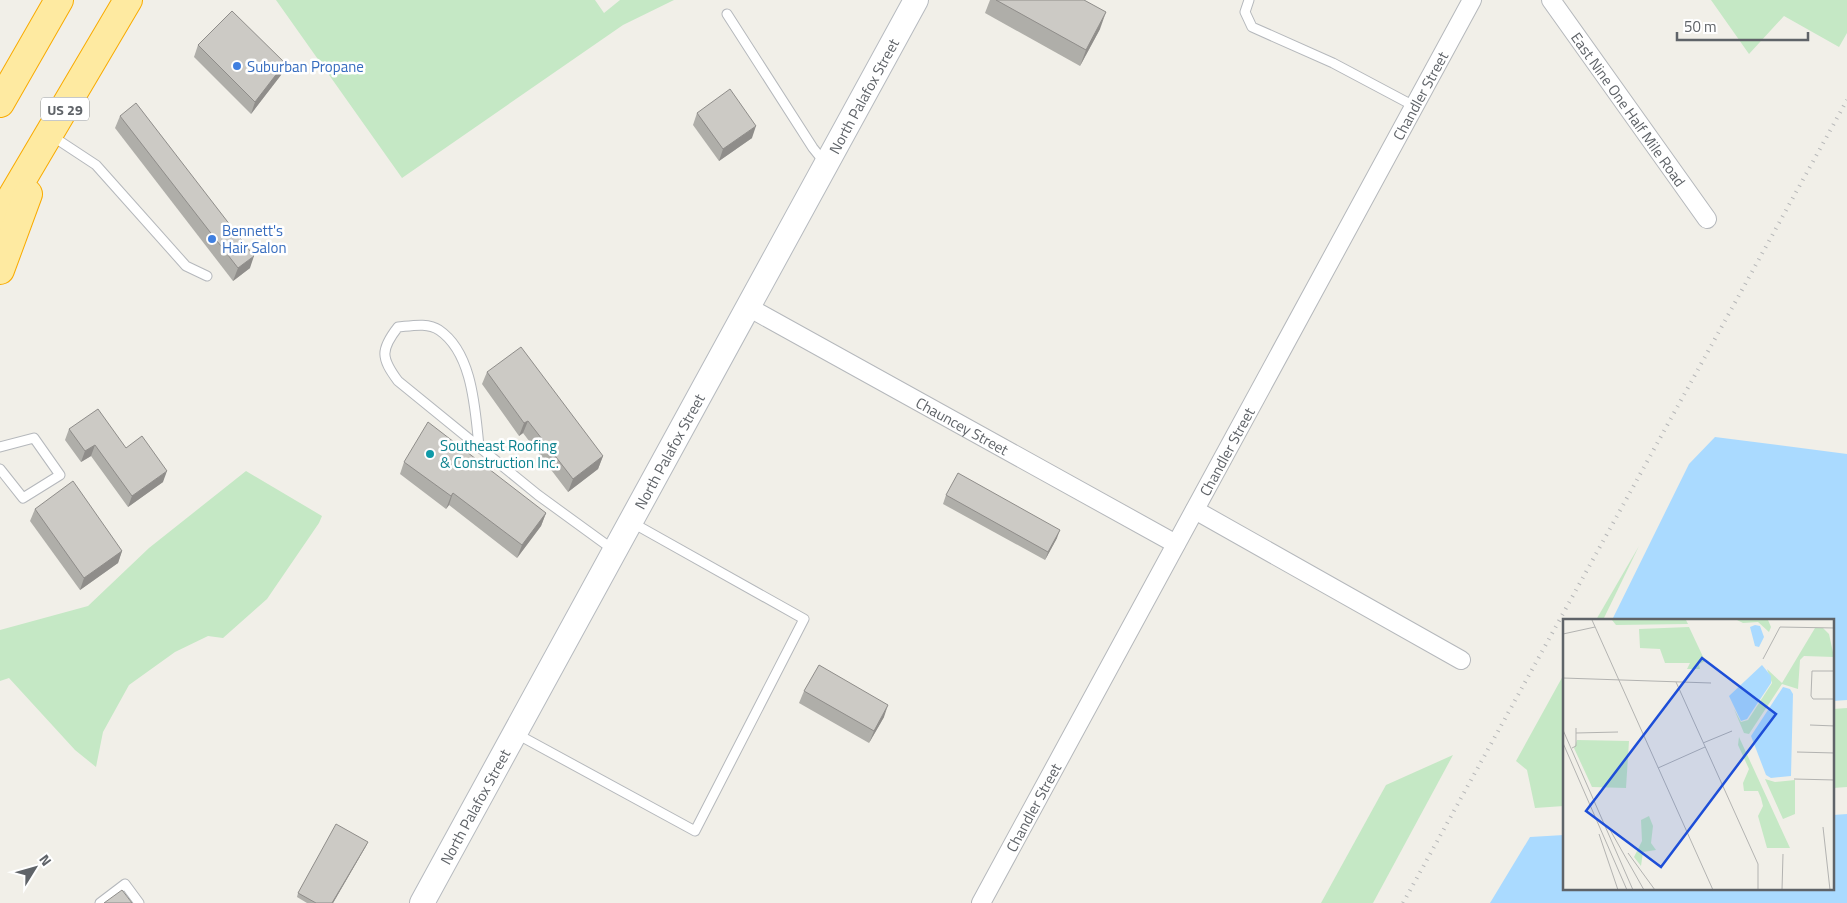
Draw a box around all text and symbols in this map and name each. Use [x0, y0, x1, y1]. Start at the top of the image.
scale bar [1677, 10, 1808, 42]
text: 50 m [1684, 15, 1717, 38]
street label: East Nine One Half Mile Road [1566, 27, 1692, 191]
street label: North Palafox Street [823, 33, 905, 158]
street label: Chandler Street [1386, 46, 1454, 144]
place label: Suburban Propane [247, 55, 364, 78]
marker: Suburban Propane [231, 60, 243, 72]
road number: US 29 [41, 98, 89, 120]
place label: Bennett's Hair Salon [222, 219, 287, 259]
marker: Bennett's Hair Salon [206, 233, 218, 245]
street label: North Palafox Street [628, 389, 710, 513]
street label: Chauncey Street [912, 391, 1014, 461]
street label: Chandler Street [1193, 402, 1260, 500]
place label: Southeast Roofing & Construction Inc. [440, 434, 559, 474]
marker: Southeast Roofing & Construction Inc. [424, 448, 436, 460]
inset map [1563, 619, 1834, 890]
street label: North Palafox Street [434, 744, 516, 868]
street label: Chandler Street [1000, 758, 1067, 856]
north arrow [10, 843, 60, 893]
text: N [34, 850, 57, 870]

